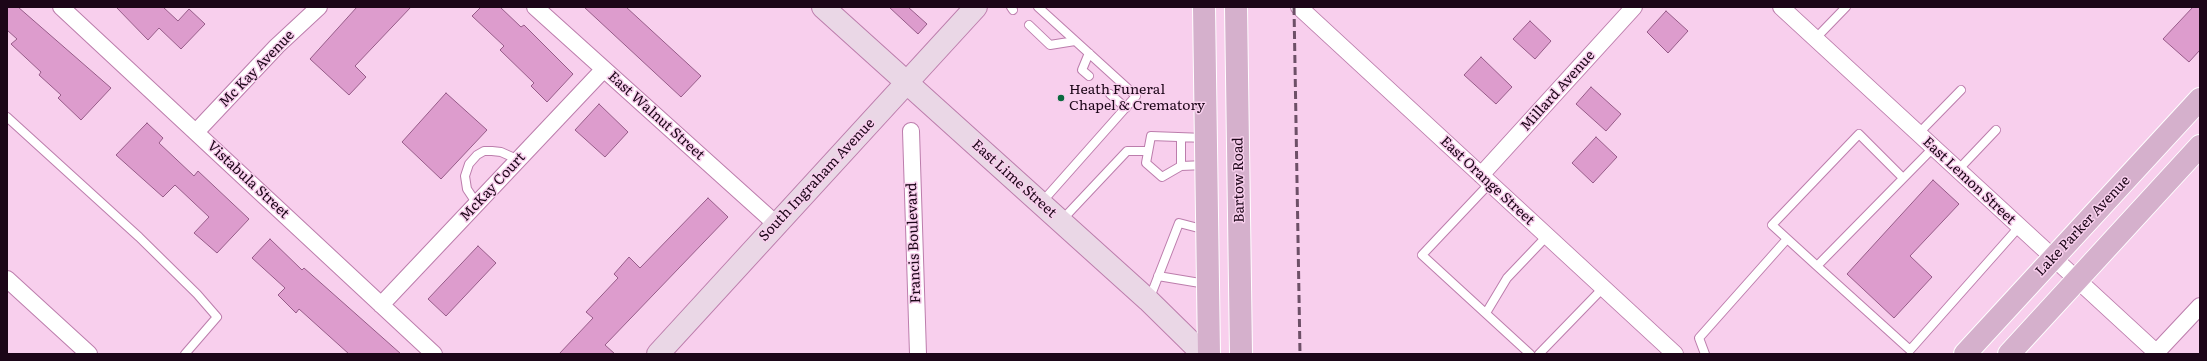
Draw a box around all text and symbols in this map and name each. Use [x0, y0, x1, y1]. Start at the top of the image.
street label: Mc Kay Avenue [216, 27, 298, 111]
street label: Millard Avenue [1518, 47, 1598, 135]
street label: East Walnut Street [604, 68, 708, 164]
place label: Heath Funeral Chapel & Crematory [1069, 82, 1205, 114]
marker: Heath Funeral Chapel & Crematory [1056, 93, 1066, 103]
street label: South Ingraham Avenue [756, 115, 878, 245]
street label: East Orange Street [1436, 133, 1538, 229]
street label: East Lemon Street [1919, 134, 2019, 228]
street label: East Lime Street [968, 137, 1060, 221]
street label: Bartow Road [1230, 137, 1248, 223]
street label: Vistabula Street [204, 138, 292, 222]
street label: McKay Court [457, 149, 529, 225]
street label: Lake Parker Avenue [2032, 172, 2134, 280]
street label: Francis Boulevard [903, 182, 925, 304]

